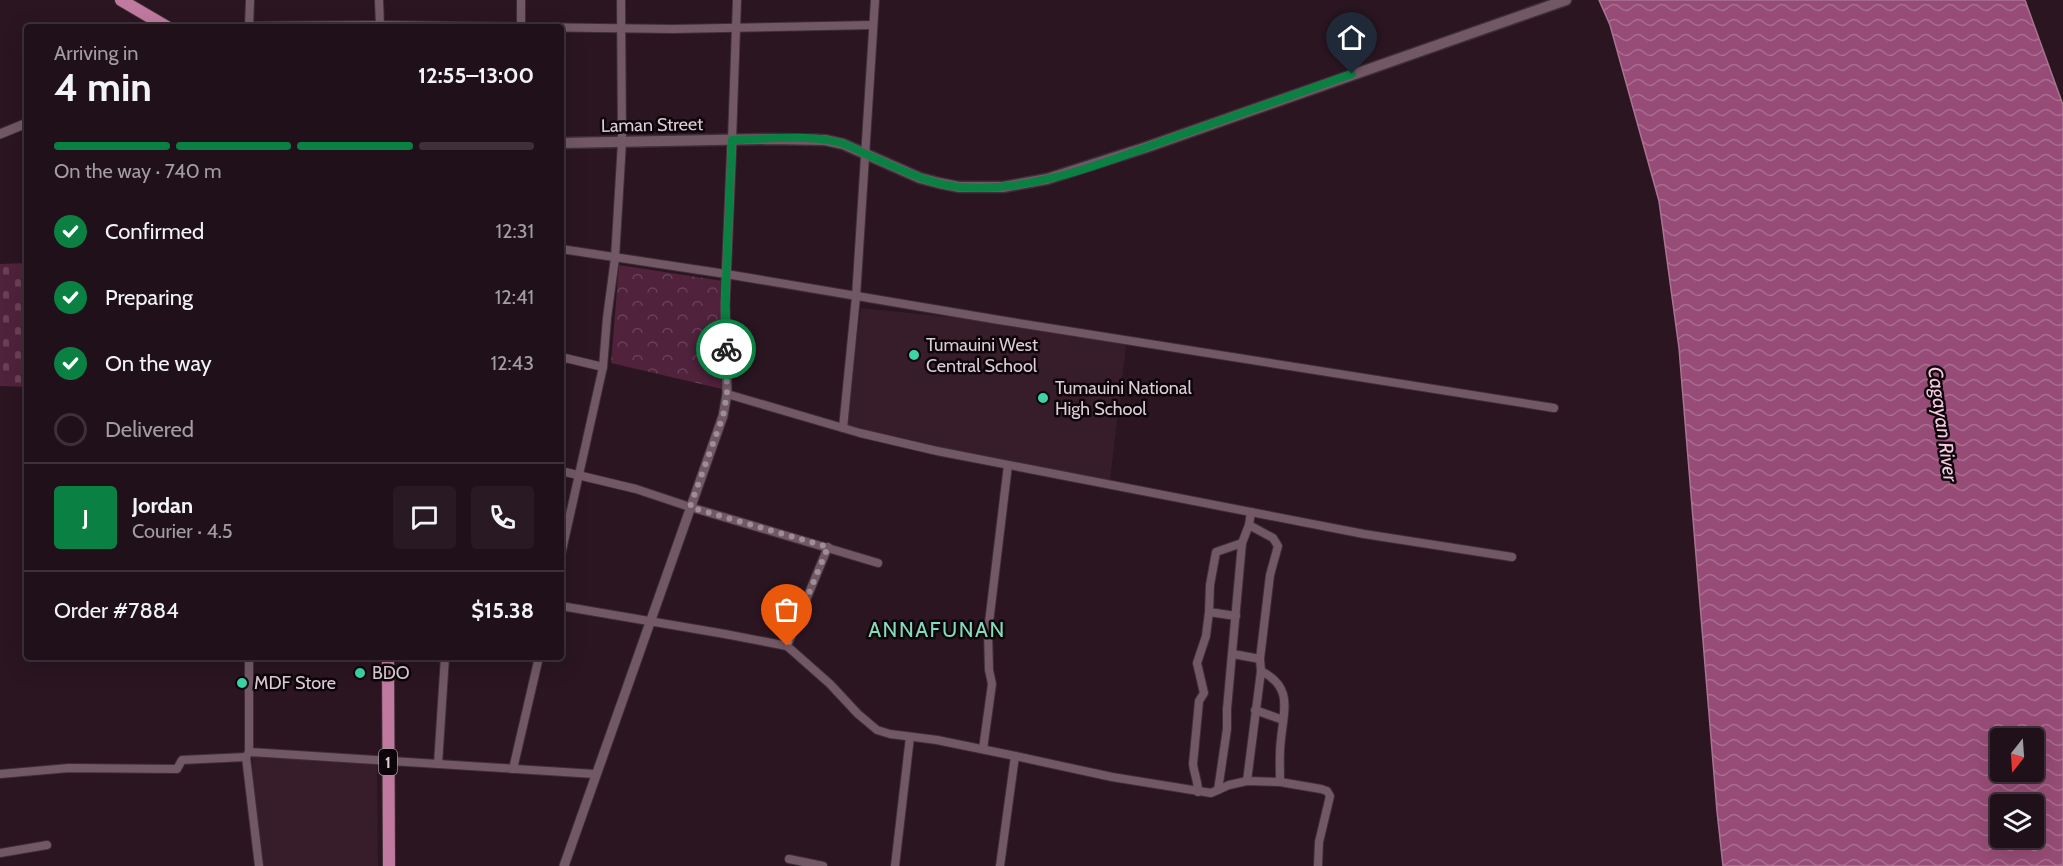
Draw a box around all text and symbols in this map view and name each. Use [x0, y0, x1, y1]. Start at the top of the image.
pin [1326, 12, 1377, 74]
icon: home [1335, 21, 1368, 54]
text: Arriving in [54, 41, 138, 65]
text: 12:55–13:00 [418, 62, 534, 89]
text: 4 min [54, 63, 152, 111]
street label: Laman Street [601, 113, 703, 137]
text: On the way · 740 m [54, 159, 222, 183]
icon: check [54, 215, 87, 248]
text: Confirmed [105, 218, 204, 245]
text: 12:31 [496, 219, 534, 243]
icon: check [54, 281, 87, 314]
text: Preparing [105, 284, 193, 311]
text: 12:41 [495, 285, 534, 309]
courier [696, 319, 756, 379]
icon: bike [710, 333, 743, 366]
place label: Tumauini West Central School [926, 334, 1038, 377]
icon: check [54, 347, 87, 380]
marker: Tumauini West Central School [907, 348, 921, 362]
text: On the way [105, 350, 212, 377]
text: 12:43 [490, 351, 534, 375]
water label: Cagayan River [1923, 365, 1963, 484]
place label: Tumauini National High School [1055, 377, 1192, 420]
marker: Tumauini National High School [1036, 391, 1050, 405]
text: Delivered [105, 416, 194, 443]
button: chat [393, 486, 456, 549]
button: phone [471, 486, 534, 549]
text: Jordan [132, 492, 193, 519]
text: J [82, 504, 89, 531]
text: Courier · 4.5 [132, 519, 233, 543]
pin [761, 584, 812, 646]
icon: bag [770, 593, 803, 626]
text: Order #7884 [54, 597, 179, 624]
text: $15.38 [471, 597, 534, 624]
district label: ANNAFUNAN [868, 617, 1006, 642]
place label: BDO [372, 662, 410, 684]
marker: BDO [353, 666, 367, 680]
place label: MDF Store [254, 672, 336, 694]
marker: MDF Store [235, 676, 249, 690]
north arrow [1990, 728, 2044, 782]
map controls [1990, 728, 2044, 848]
road number: 1 [379, 749, 397, 775]
button: layers [1990, 794, 2044, 848]

